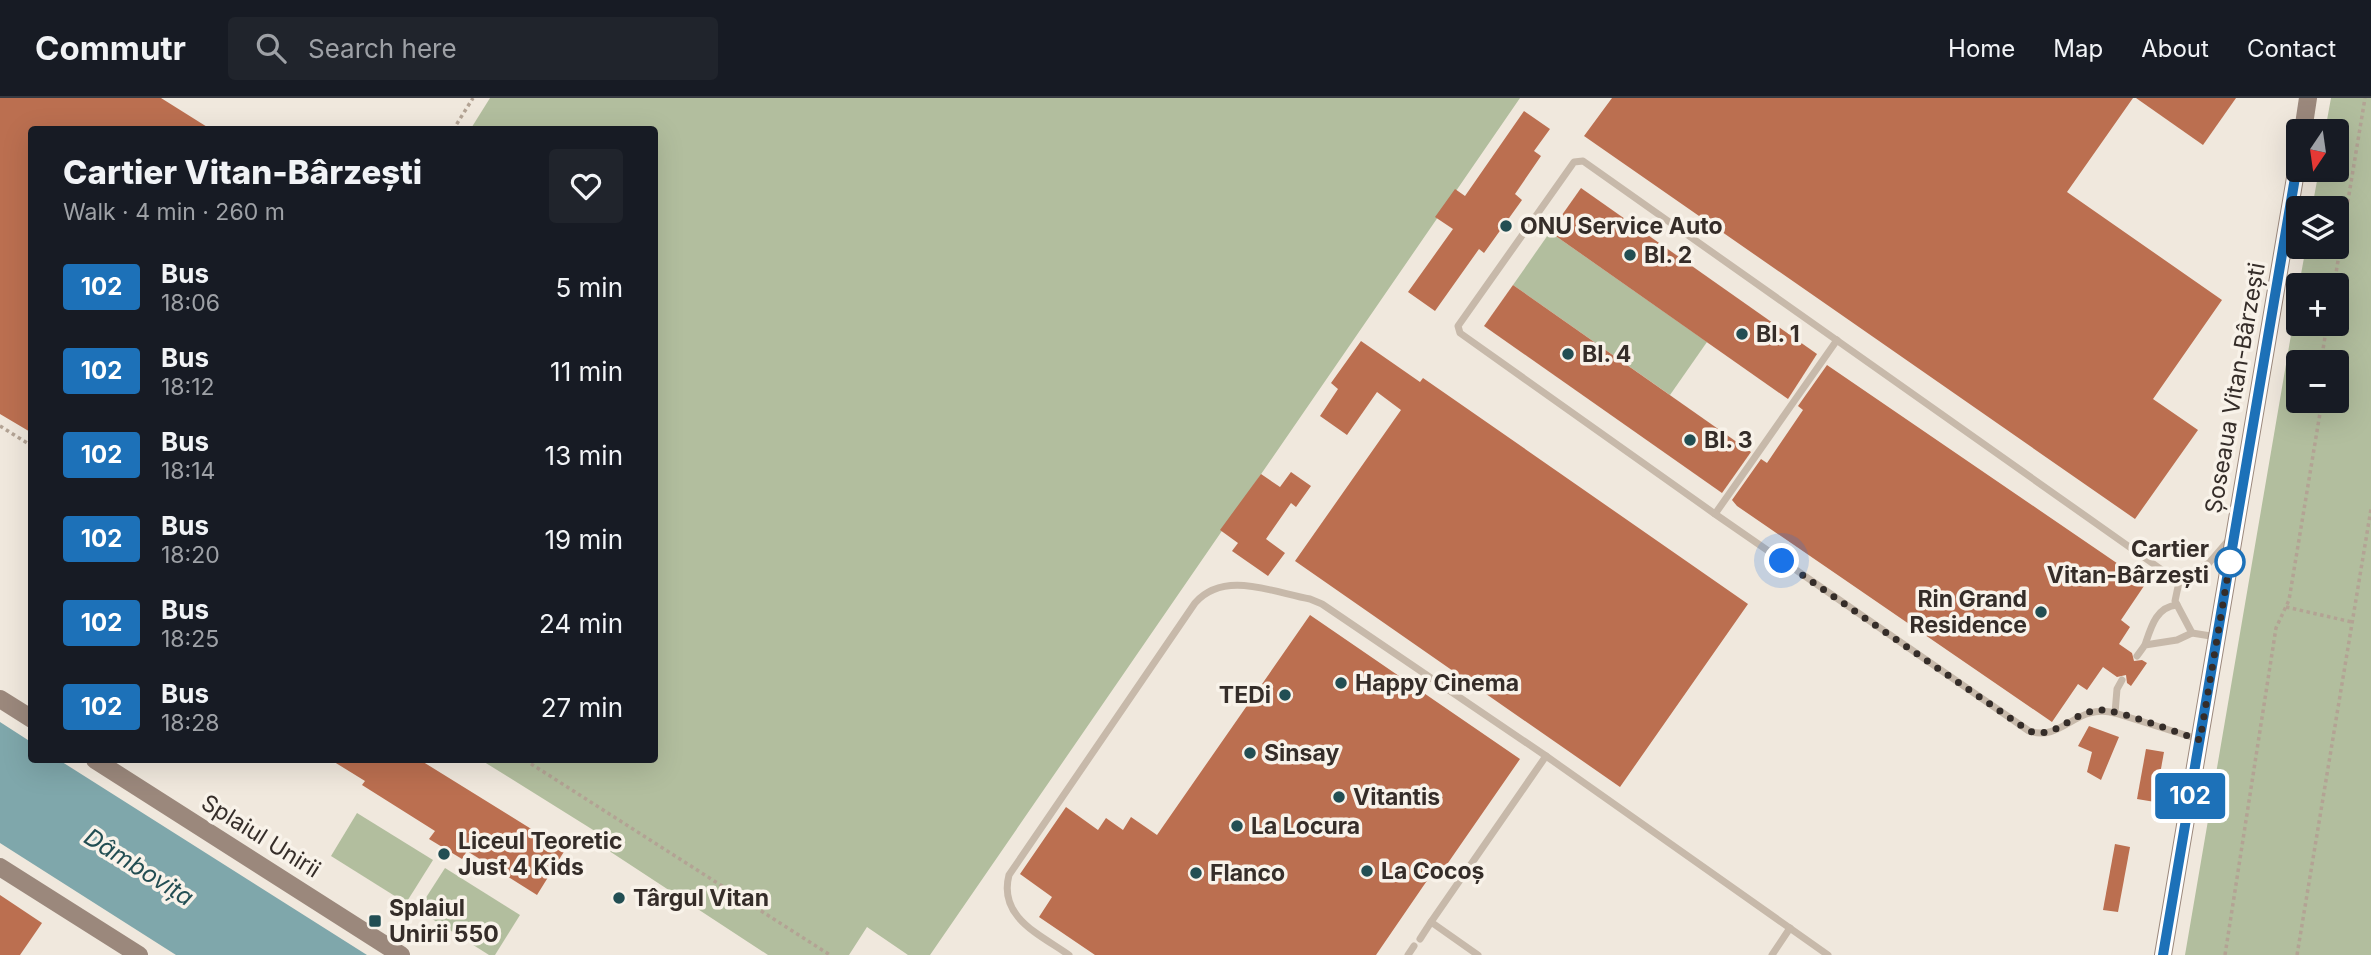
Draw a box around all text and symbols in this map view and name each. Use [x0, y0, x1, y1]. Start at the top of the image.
search box [228, 17, 718, 80]
text: Commutr [35, 28, 186, 68]
icon: search [252, 29, 290, 67]
text: Search here [308, 33, 457, 64]
text: Home [1948, 34, 2015, 63]
text: Map [2053, 34, 2103, 63]
text: About [2141, 34, 2209, 63]
text: Contact [2247, 34, 2336, 63]
north arrow [2286, 119, 2348, 182]
map controls [2286, 119, 2349, 413]
button: heart [549, 149, 623, 223]
text: Cartier Vitan-Bârzești [63, 152, 422, 192]
button: layers [2286, 196, 2349, 259]
text: Walk · 4 min · 260 m [63, 198, 285, 226]
place label: ONU Service Auto [1520, 212, 1723, 240]
marker: ONU Service Auto [1498, 218, 1514, 234]
place label: Bl. 2 [1644, 241, 1692, 269]
marker: Bl. 2 [1622, 247, 1638, 263]
text: Bus [161, 258, 209, 289]
street label: Șoseaua Vitan-Bârzești [2199, 260, 2271, 516]
text: 102 [81, 272, 122, 301]
text: 5 min [555, 272, 623, 303]
button: + [2286, 273, 2349, 336]
text: 18:06 [161, 289, 220, 317]
place label: Bl. 1 [1756, 320, 1800, 348]
marker: Bl. 1 [1734, 326, 1750, 342]
place label: Bl. 4 [1582, 340, 1631, 368]
text: Bus [161, 342, 209, 373]
marker: Bl. 4 [1560, 346, 1576, 362]
button: − [2286, 350, 2349, 413]
text: 102 [81, 356, 122, 385]
text: 11 min [550, 356, 623, 387]
text: 18:12 [161, 373, 215, 401]
text: Bus [161, 426, 209, 457]
place label: Bl. 3 [1704, 426, 1753, 454]
marker: Bl. 3 [1682, 432, 1698, 448]
text: 102 [81, 440, 122, 469]
text: 13 min [545, 440, 623, 471]
text: 18:14 [161, 457, 215, 485]
text: Bus [161, 510, 209, 541]
text: 102 [81, 524, 122, 553]
text: 19 min [545, 524, 623, 555]
place label: Cartier Vitan-Bârzești [2047, 535, 2209, 589]
text: 18:20 [161, 541, 220, 569]
your location [1764, 543, 1799, 578]
marker: Cartier Vitan-Bârzești [2215, 547, 2245, 577]
place label: Rin Grand Residence [1910, 585, 2027, 639]
text: Bus [161, 594, 209, 625]
marker: Rin Grand Residence [2033, 604, 2049, 620]
text: 102 [81, 608, 122, 637]
text: 24 min [539, 608, 623, 639]
text: 18:25 [161, 625, 219, 653]
place label: Happy Cinema [1355, 669, 1519, 697]
marker: Happy Cinema [1333, 675, 1349, 691]
text: Bus [161, 678, 209, 709]
place label: TEDi [1219, 681, 1271, 709]
marker: TEDi [1277, 687, 1293, 703]
text: 102 [81, 692, 122, 721]
text: 27 min [541, 692, 623, 723]
text: 18:28 [161, 709, 219, 737]
place label: Sinsay [1264, 739, 1339, 767]
marker: Sinsay [1242, 745, 1258, 761]
line badge: 102 [2150, 773, 2230, 819]
text: 102 [2169, 781, 2211, 810]
place label: Vitantis [1353, 783, 1440, 811]
street label: Splaiul Unirii [196, 788, 326, 884]
marker: Vitantis [1331, 789, 1347, 805]
place label: La Locura [1251, 812, 1360, 840]
marker: La Locura [1229, 818, 1245, 834]
water label: Dâmbovița [79, 822, 199, 912]
place label: Liceul Teoretic Just 4 Kids [458, 827, 623, 881]
marker: Liceul Teoretic Just 4 Kids [436, 846, 452, 862]
place label: La Cocoș [1381, 857, 1485, 885]
place label: Flanco [1210, 859, 1285, 887]
marker: La Cocoș [1359, 863, 1375, 879]
marker: Flanco [1188, 865, 1204, 881]
place label: Târgul Vitan [633, 884, 769, 912]
marker: Târgul Vitan [611, 890, 627, 906]
place label: Splaiul Unirii 550 [389, 894, 499, 948]
marker: Splaiul Unirii 550 [367, 913, 383, 929]

